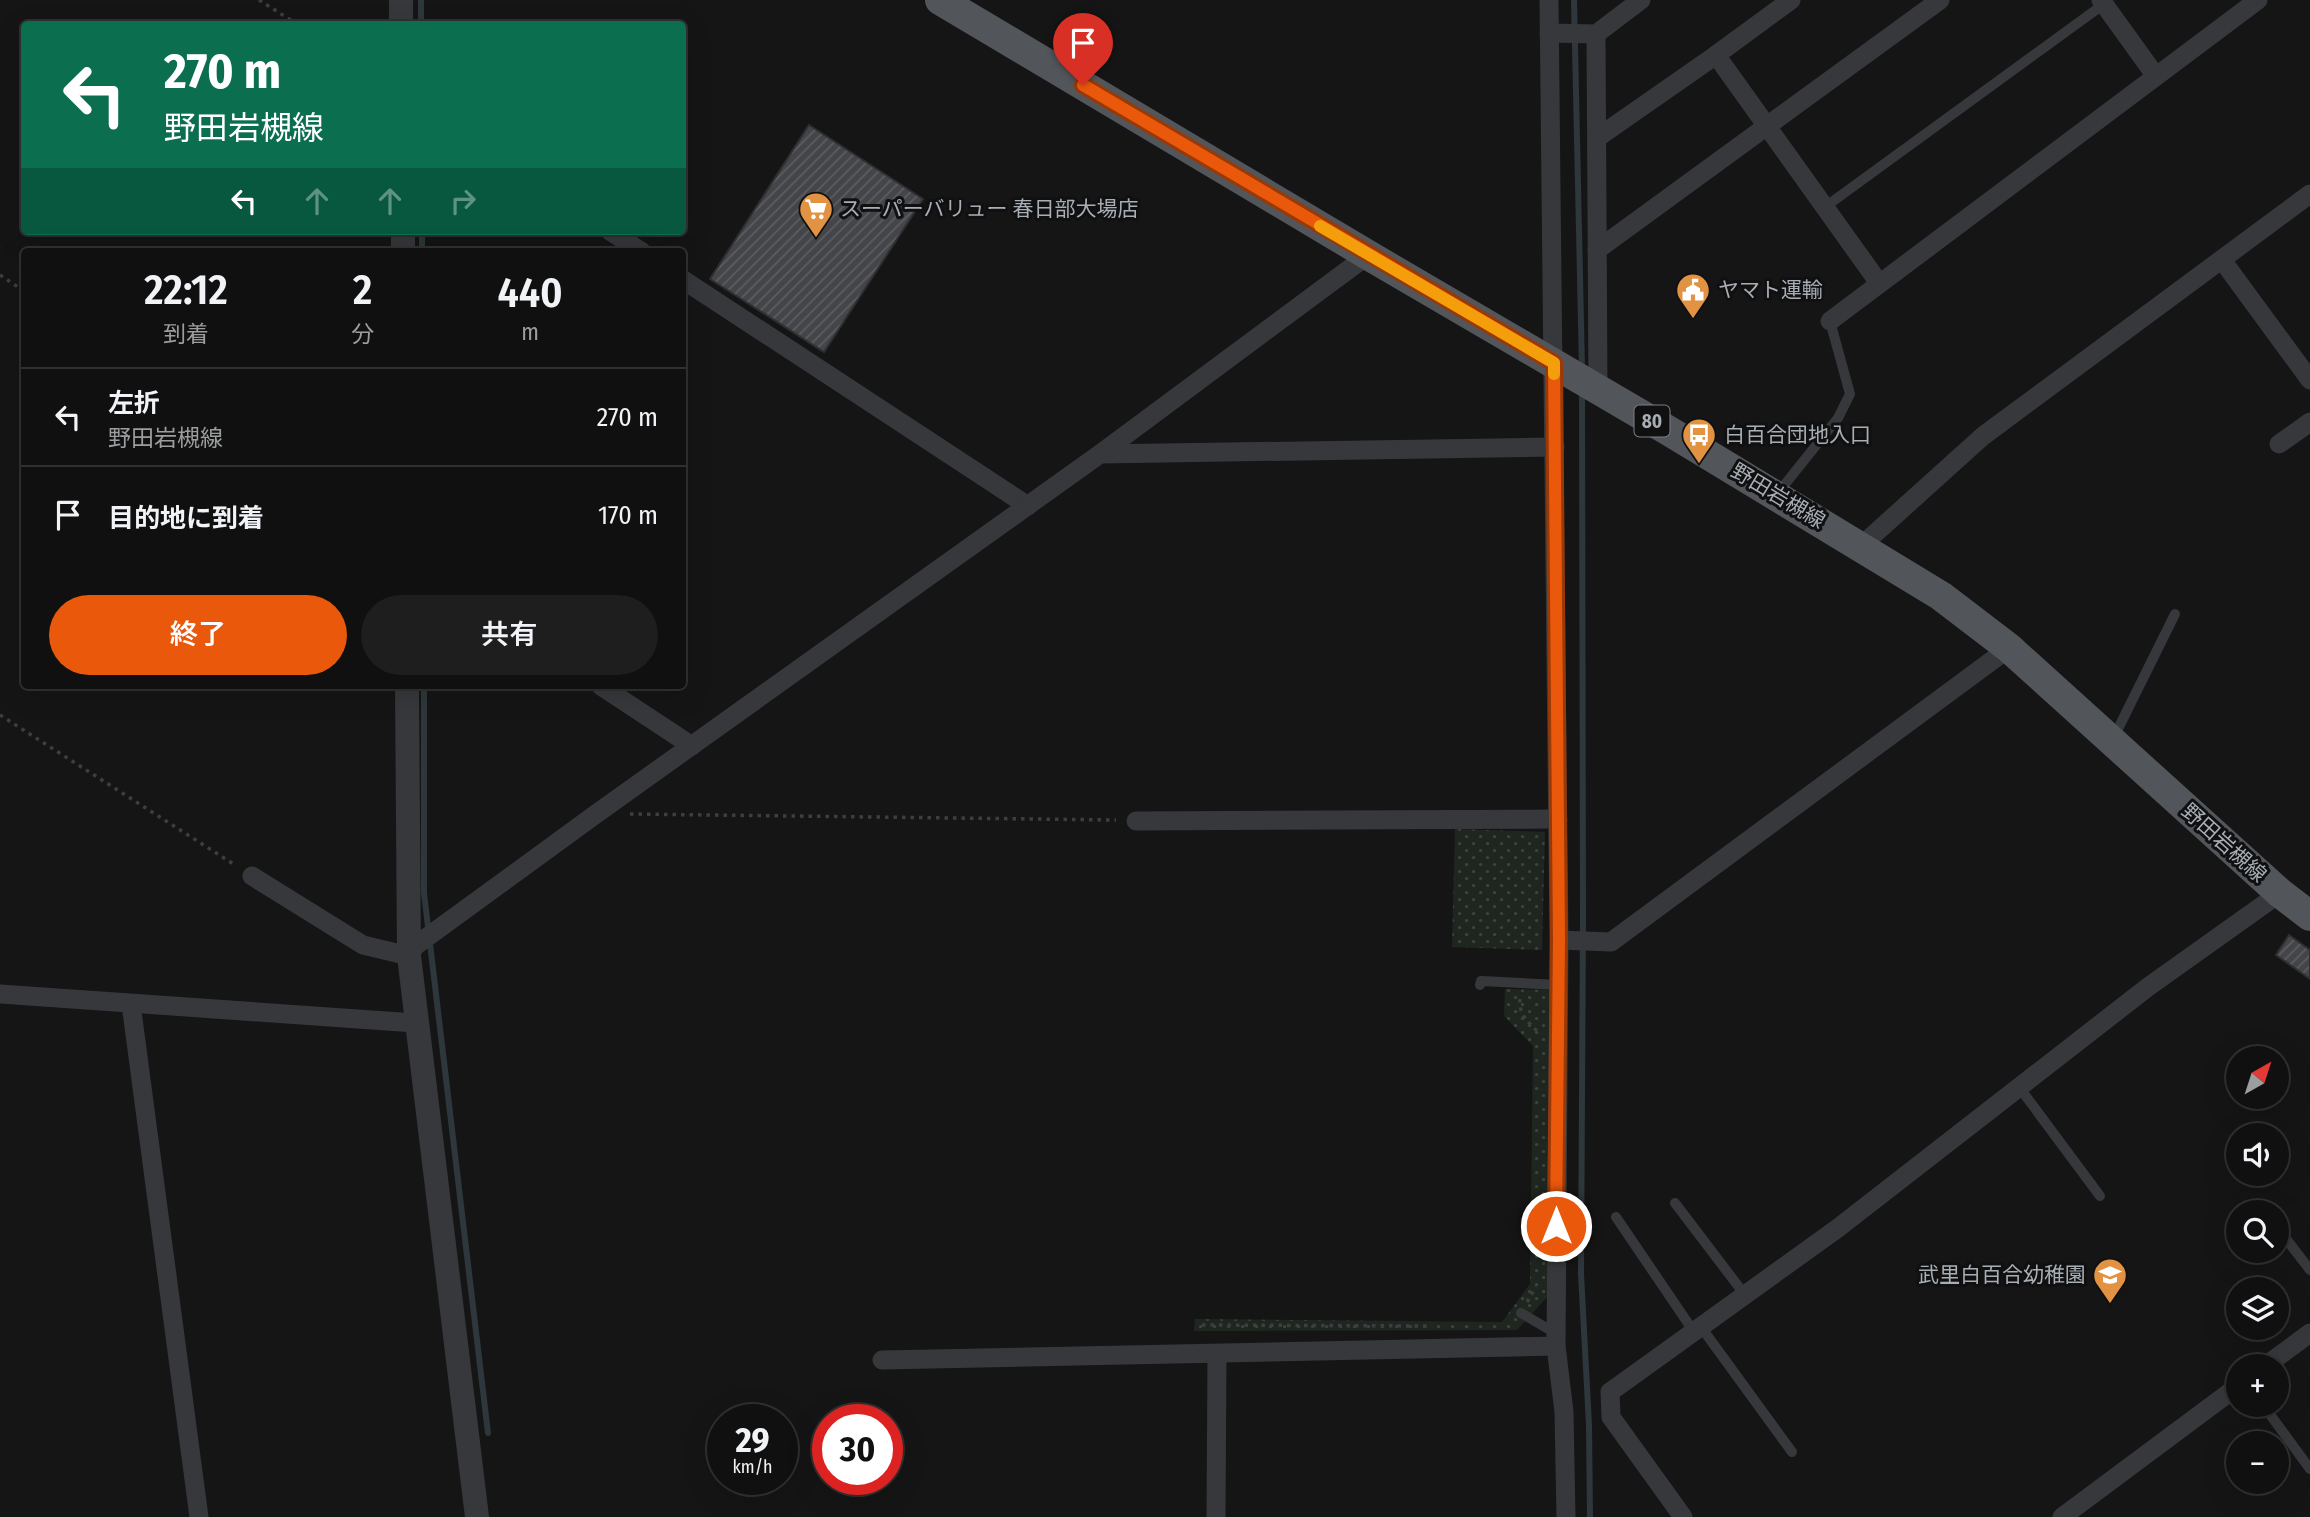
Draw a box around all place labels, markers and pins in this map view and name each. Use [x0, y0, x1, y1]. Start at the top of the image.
pin [1053, 13, 1113, 85]
supermarket icon: スーパーバリュー 春日部大場店 [797, 190, 835, 239]
place label: スーパーバリュー 春日部大場店 [840, 196, 1139, 222]
public building icon: ヤマト運輸 [1674, 271, 1712, 320]
place label: ヤマト運輸 [1718, 277, 1823, 303]
bus stop icon: 白百合団地入口 [1680, 416, 1718, 465]
place label: 白百合団地入口 [1724, 422, 1871, 448]
school or university icon: 武里白百合幼稚園 [2091, 1256, 2129, 1305]
place label: 武里白百合幼稚園 [1918, 1262, 2086, 1288]

